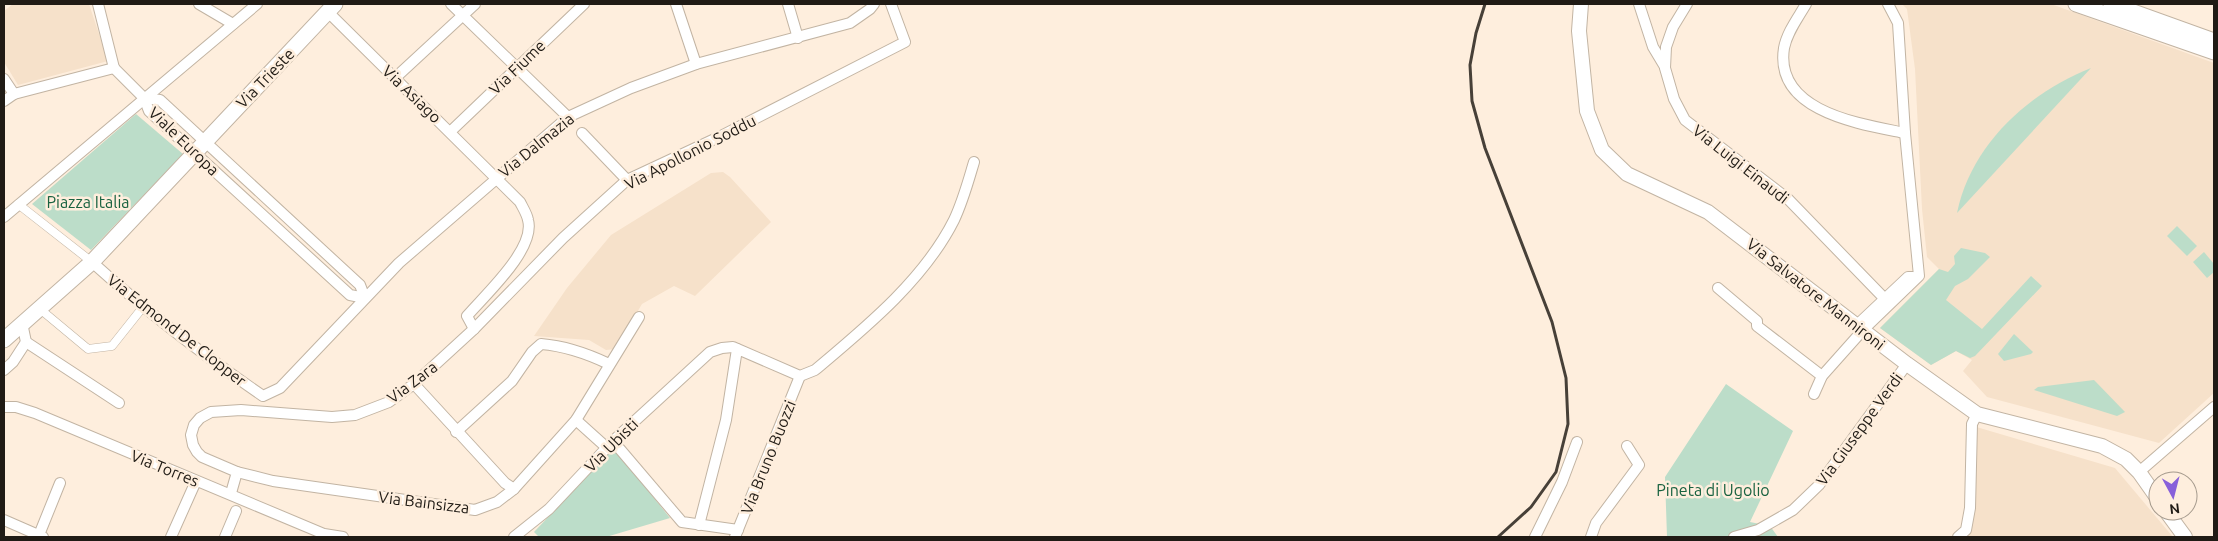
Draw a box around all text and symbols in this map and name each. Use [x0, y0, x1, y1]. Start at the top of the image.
street label: Via Fiume [485, 36, 549, 98]
street label: Via Trieste [232, 45, 298, 111]
street label: Via Asiago [379, 62, 445, 126]
street label: Viale Europa [145, 103, 223, 179]
street label: Via Dalmazia [495, 109, 577, 181]
street label: Via Apollonio Soddu [621, 111, 759, 193]
street label: Via Luigi Einaudi [1689, 121, 1793, 207]
park label: Piazza Italia [46, 193, 130, 211]
street label: Via Salvatore Mannironi [1743, 235, 1889, 353]
street label: Via Edmond De Clopper [104, 270, 250, 390]
street label: Via Zara [383, 357, 441, 407]
street label: Via Giuseppe Verdi [1812, 369, 1906, 489]
street label: Via Bruno Buozzi [737, 397, 799, 517]
street label: Via Ubisti [581, 415, 641, 475]
street label: Via Torres [128, 446, 202, 490]
north arrow [2148, 471, 2198, 521]
park label: Pineta di Ugolio [1656, 481, 1770, 499]
street label: Via Bainsizza [377, 487, 471, 517]
text: N [2168, 500, 2181, 517]

